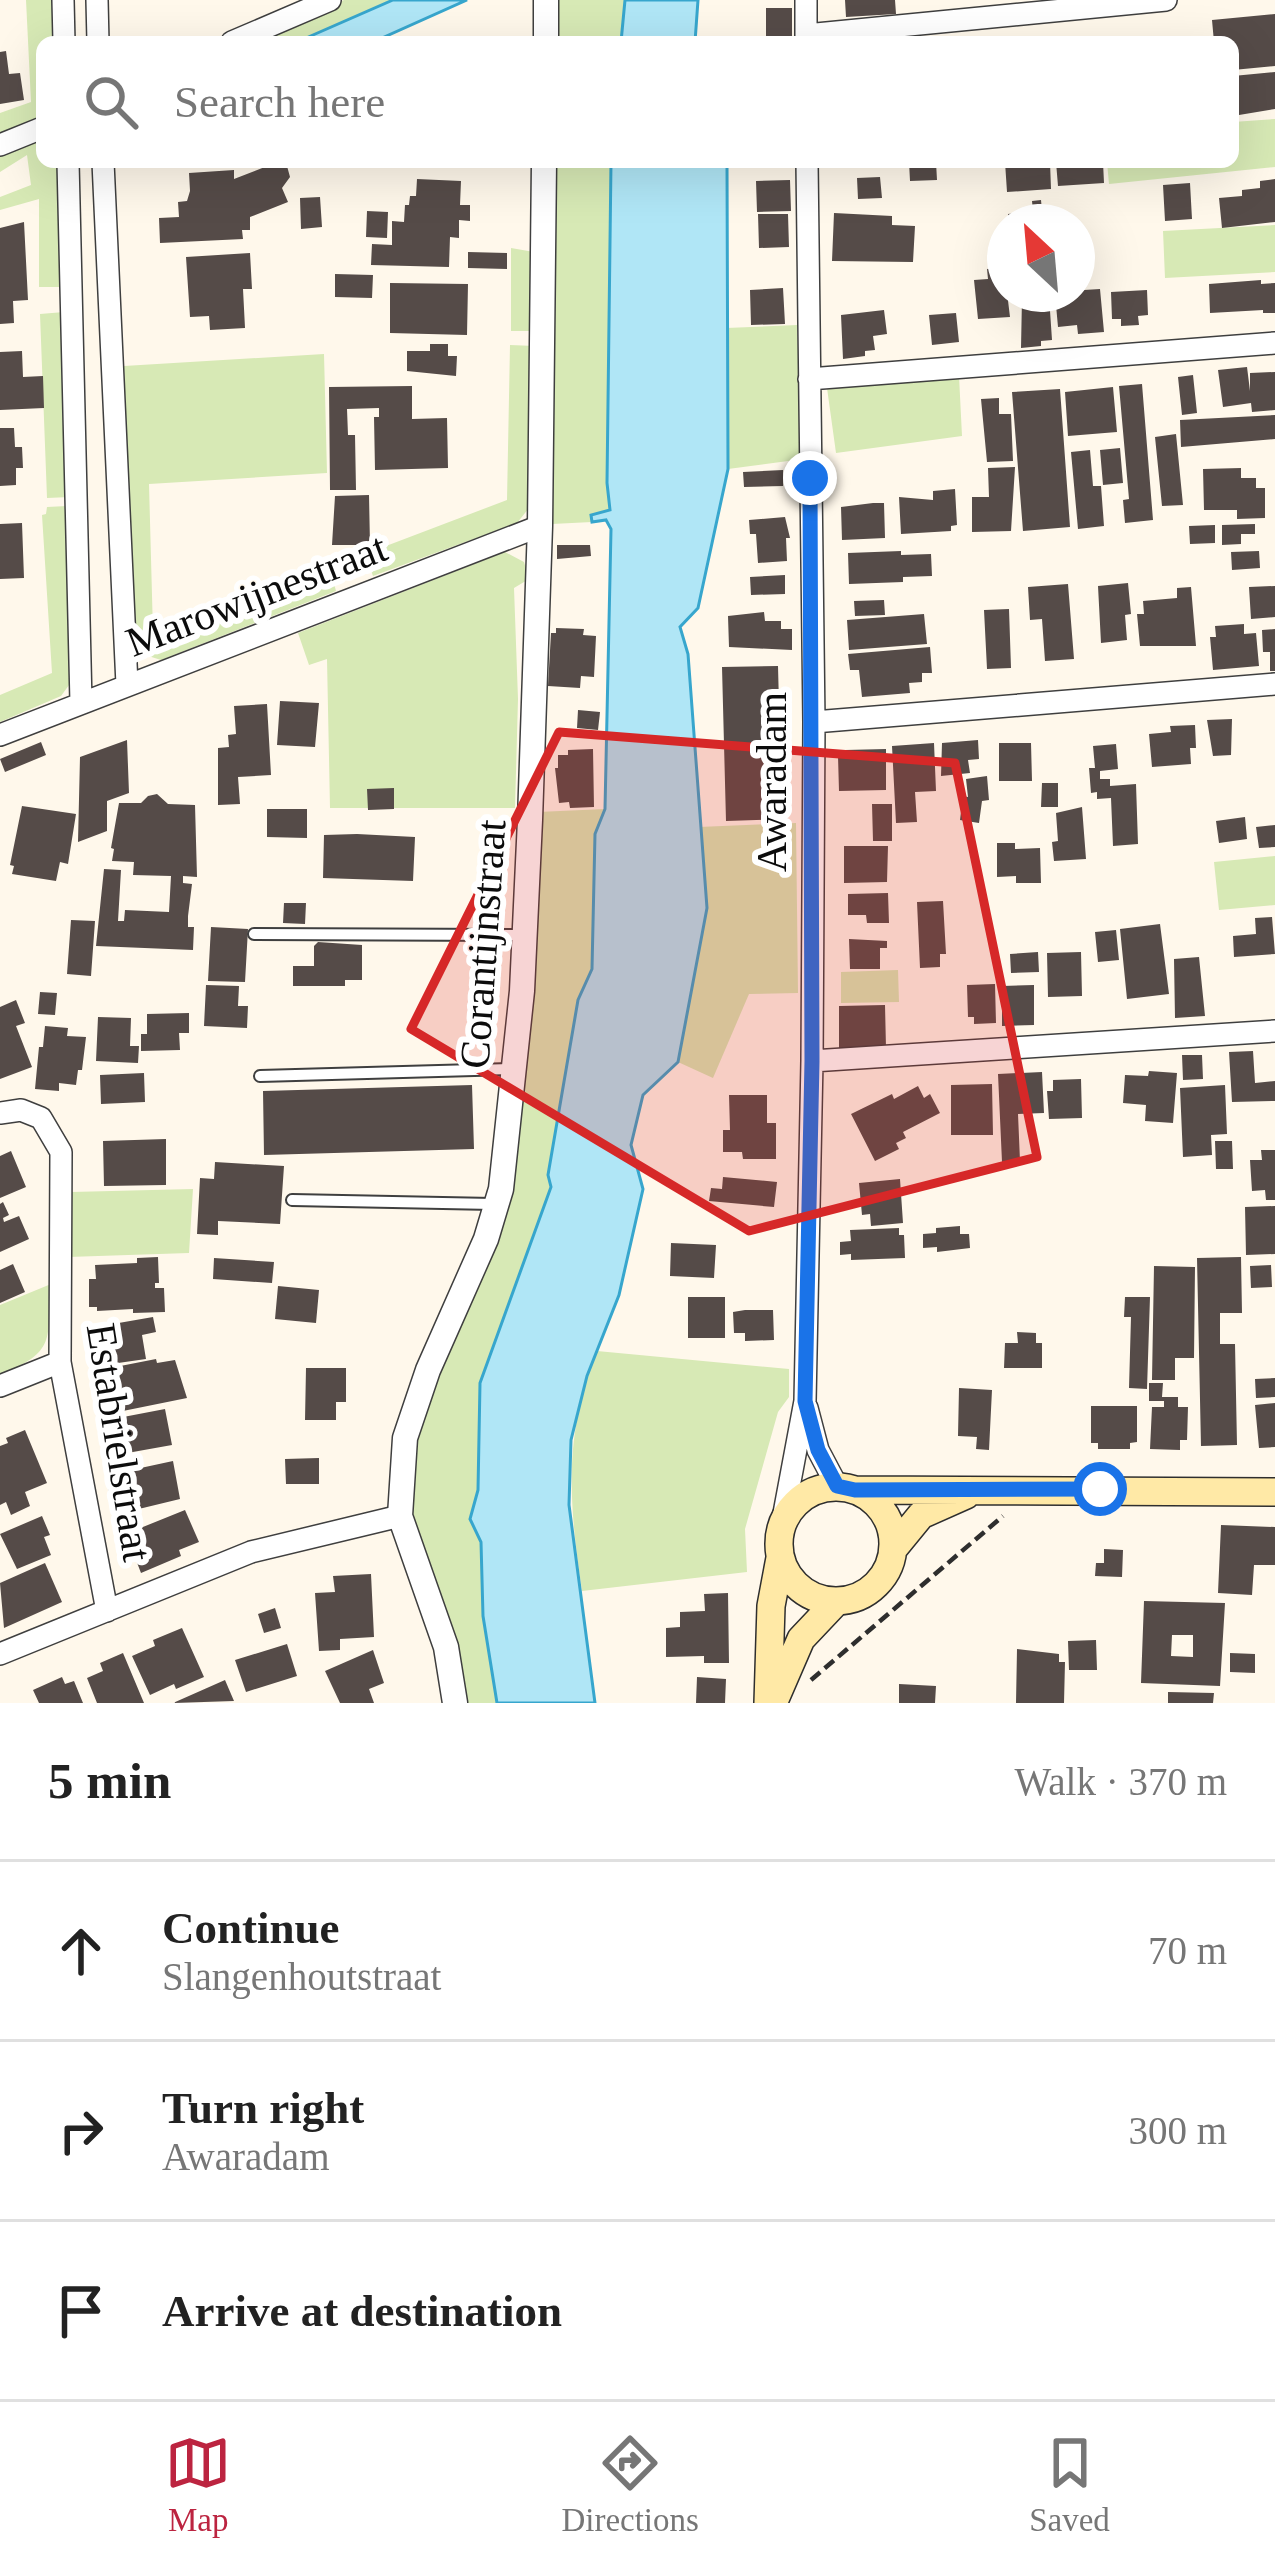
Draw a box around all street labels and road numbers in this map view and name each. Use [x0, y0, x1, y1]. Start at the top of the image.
street label: Marowijnestraat [120, 524, 393, 666]
street label: Awaradam [749, 691, 795, 872]
street label: Corantijnstraat [451, 818, 515, 1070]
street label: Estabrielstraat [78, 1320, 161, 1565]

